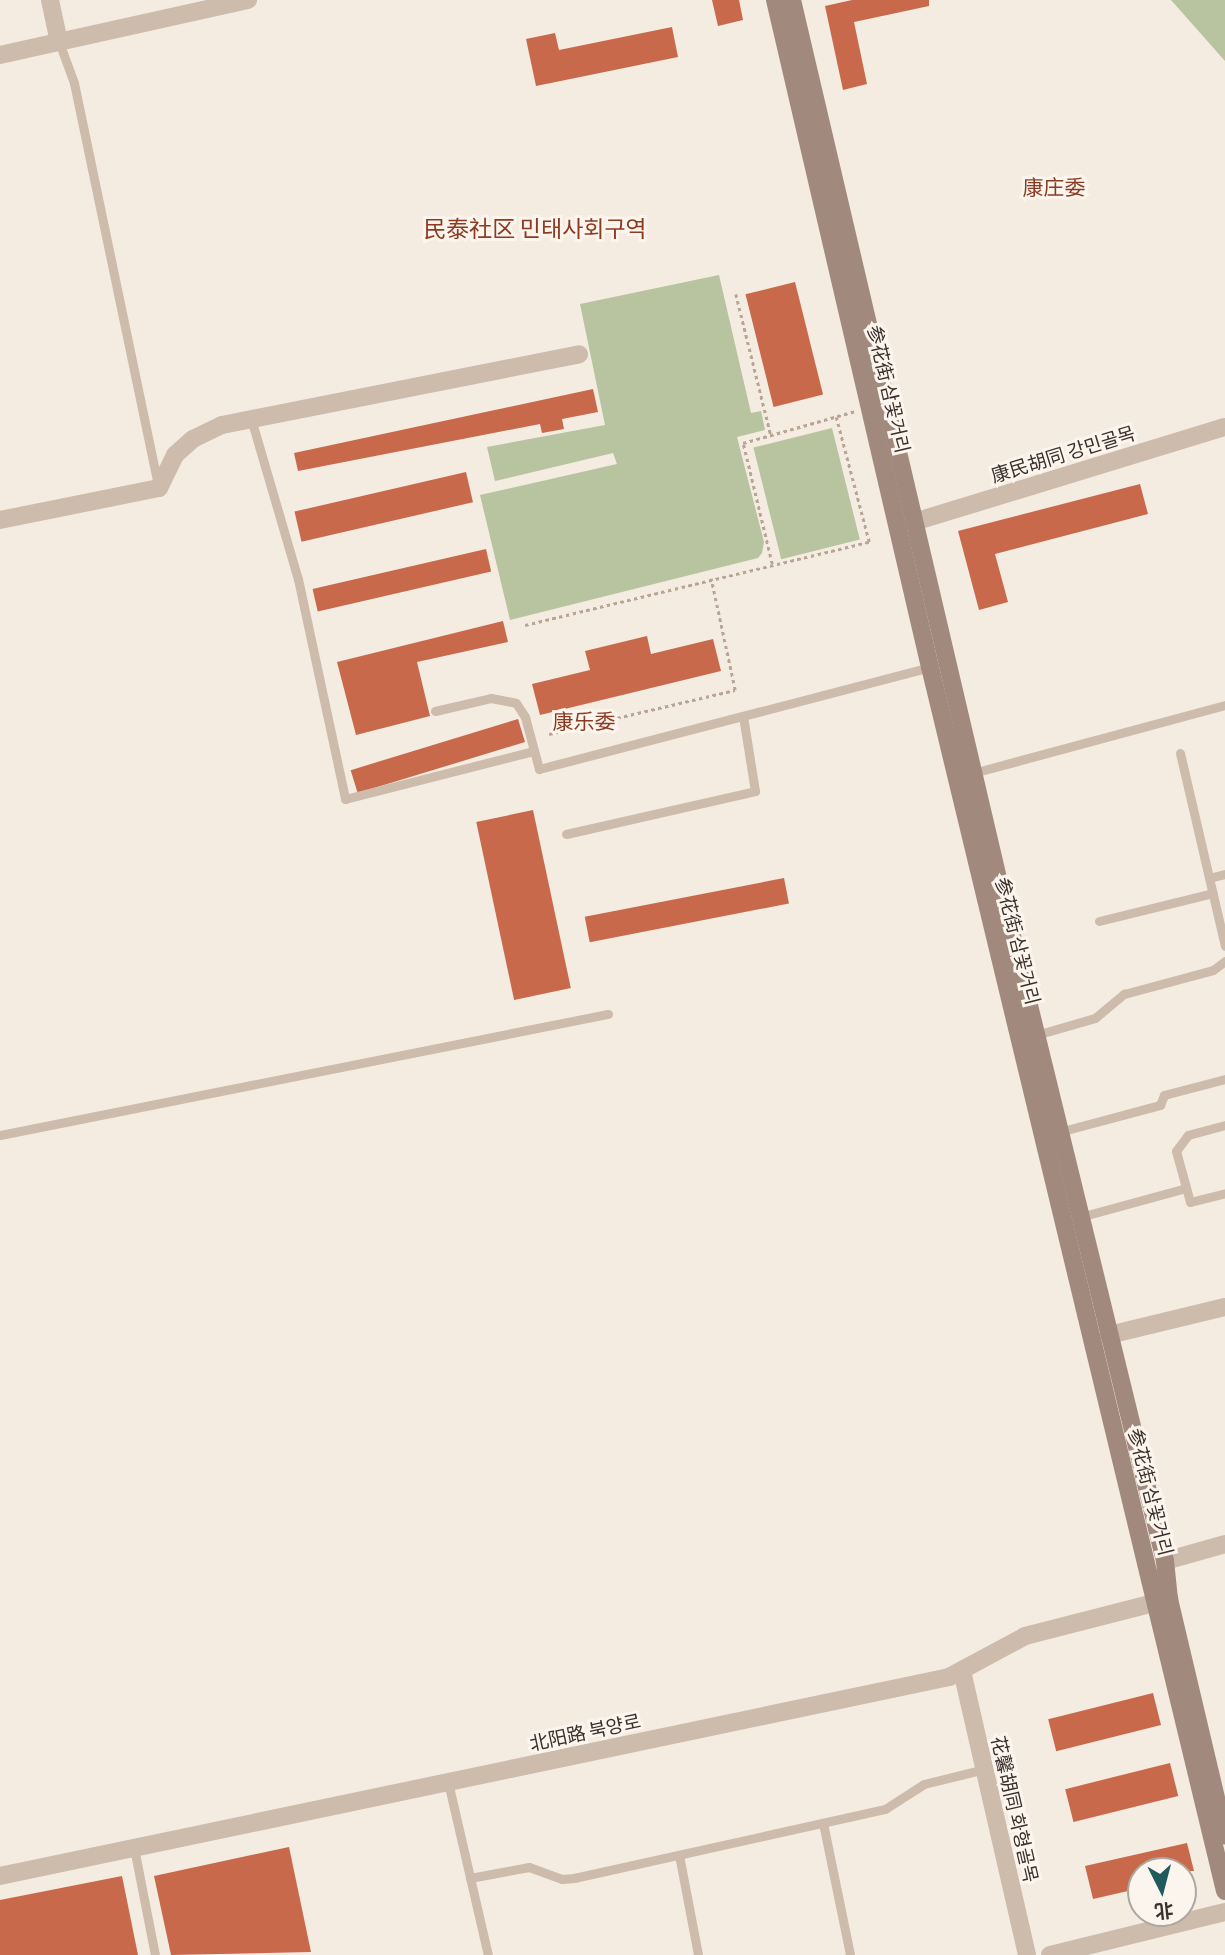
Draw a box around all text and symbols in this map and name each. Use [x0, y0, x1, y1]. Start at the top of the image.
district label: 康庄委 [1023, 174, 1085, 200]
district label: 民泰社区 민태사회구역 [423, 214, 647, 242]
street label: 参花街 삼꽃거리 [863, 323, 915, 455]
street label: 康民胡同 강민골목 [988, 421, 1138, 487]
district label: 康乐委 [553, 708, 615, 734]
street label: 参花街 삼꽃거리 [991, 875, 1045, 1007]
street label: 参花街 삼꽃거리 [1124, 1426, 1178, 1558]
street label: 北阳路 북양로 [527, 1709, 643, 1755]
street label: 花馨胡同 화형골목 [987, 1734, 1043, 1884]
north arrow [1127, 1857, 1197, 1927]
text: 北 [1153, 1899, 1175, 1924]

